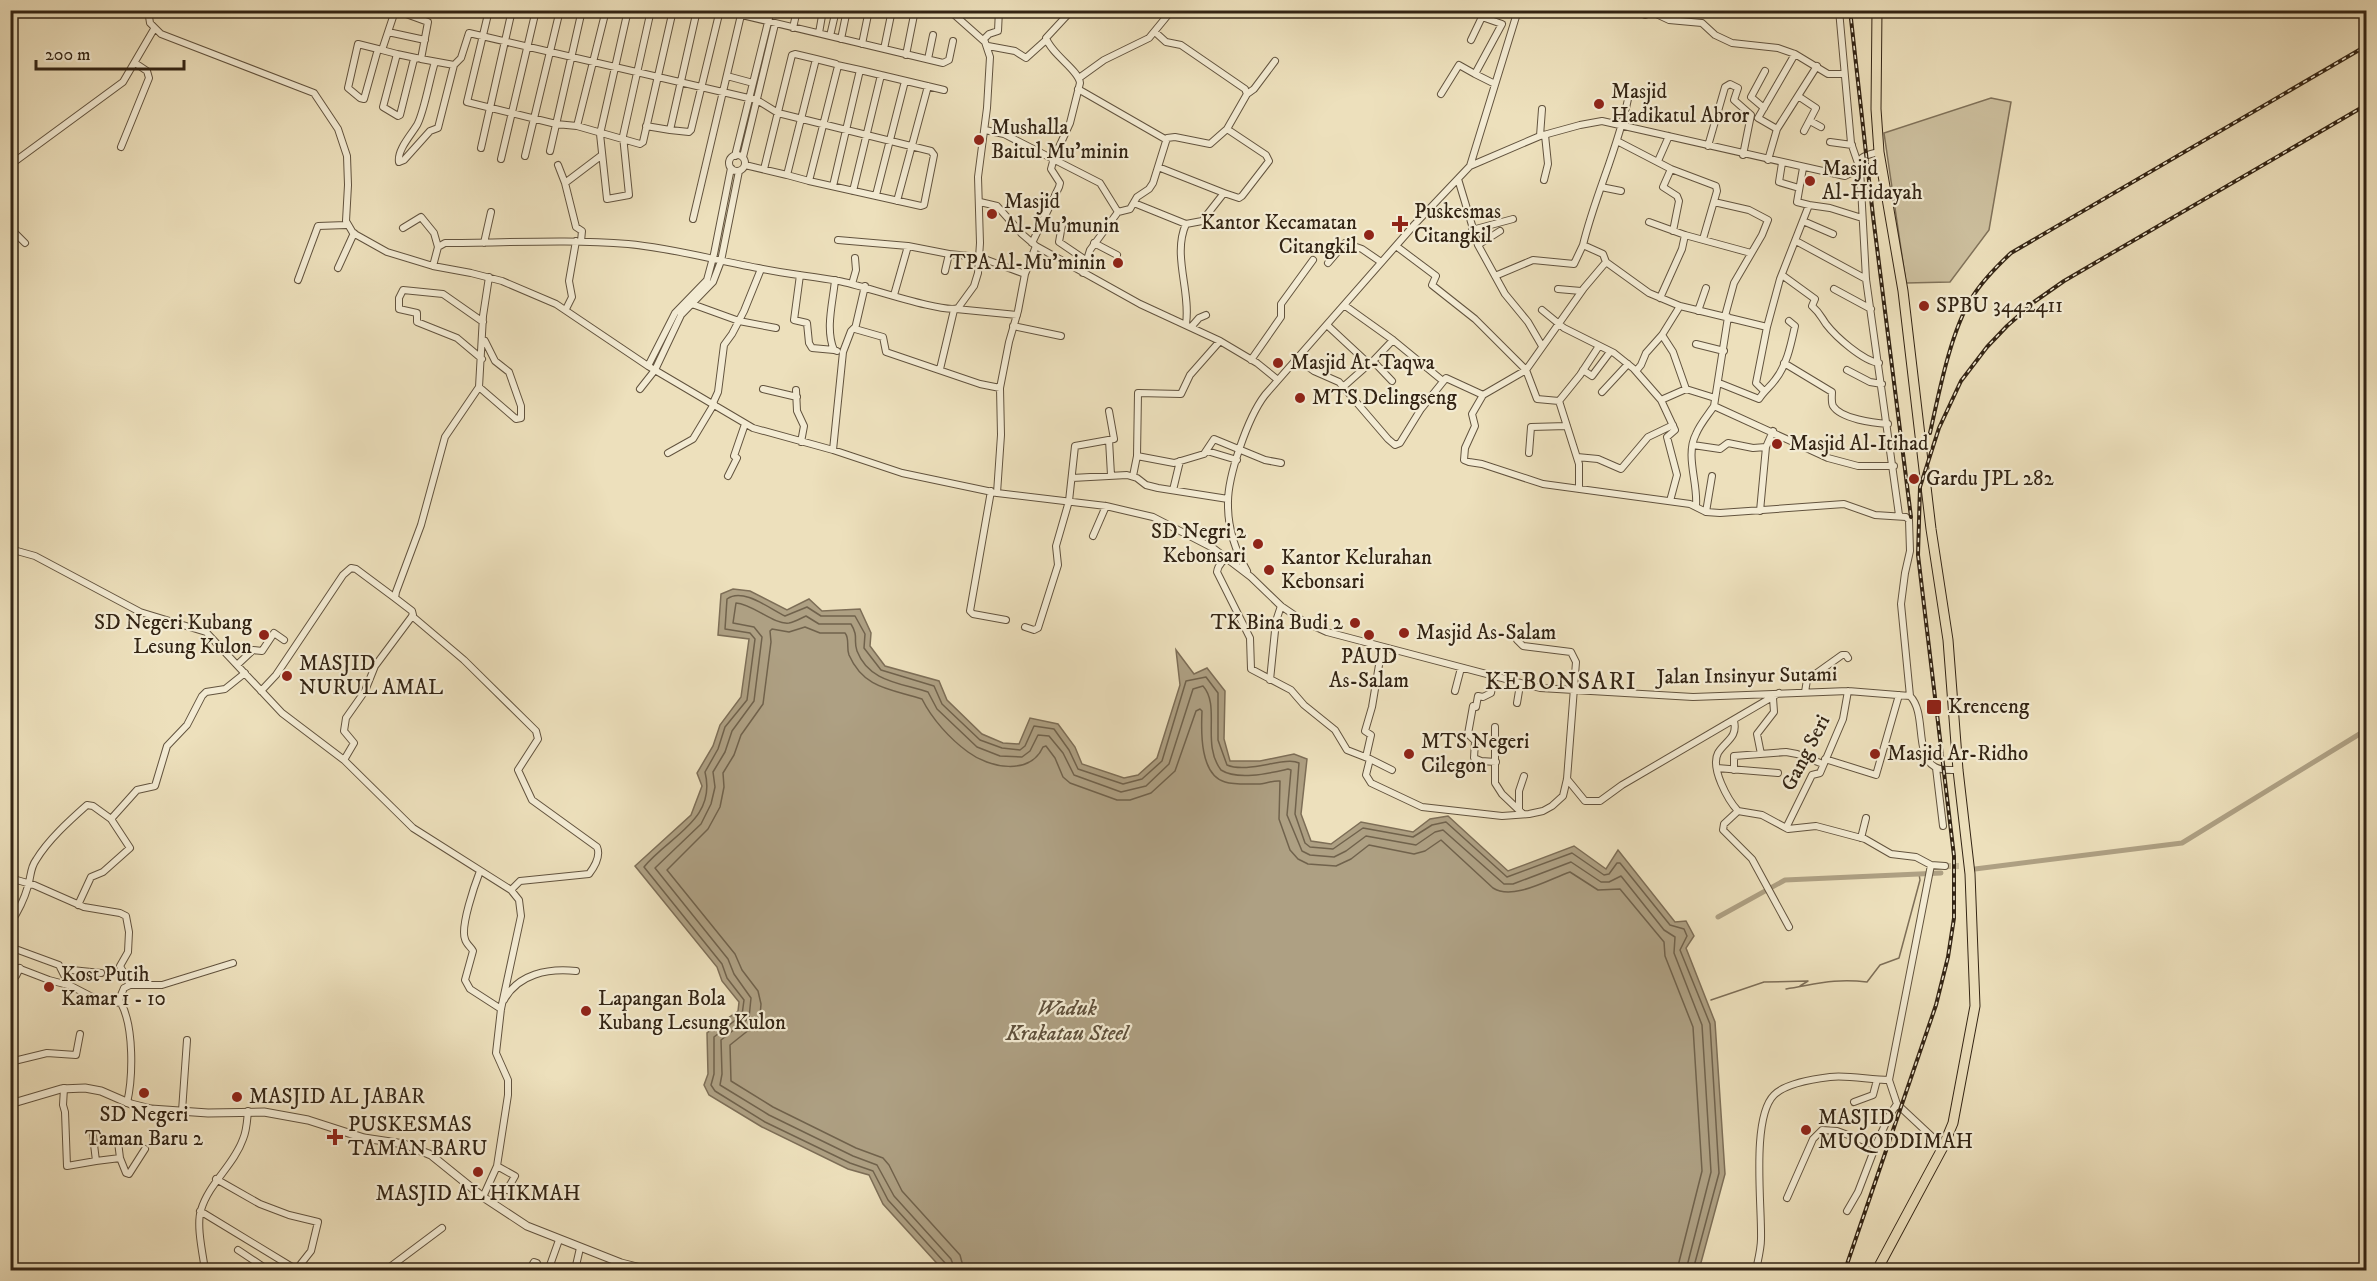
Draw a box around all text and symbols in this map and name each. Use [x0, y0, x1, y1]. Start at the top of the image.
scale bar [36, 33, 184, 71]
text: 200 m [45, 44, 91, 66]
place label: Masjid Hadikatul Abror [1611, 79, 1750, 129]
marker: Masjid Hadikatul Abror [1592, 97, 1606, 111]
place label: Mushalla Baitul Mu'minin [991, 115, 1129, 165]
marker: Mushalla Baitul Mu'minin [972, 133, 986, 147]
place label: Masjid Al-Hidayah [1822, 156, 1922, 206]
marker: Masjid Al-Hidayah [1803, 174, 1817, 188]
place label: Masjid Al-Mu'munin [1004, 189, 1120, 239]
place label: Puskesmas Citangkil [1414, 199, 1501, 249]
marker: Masjid Al-Mu'munin [985, 207, 999, 221]
place label: Kantor Kecamatan Citangkil [1201, 210, 1358, 260]
marker: Puskesmas Citangkil [1391, 215, 1409, 233]
marker: Kantor Kecamatan Citangkil [1362, 228, 1376, 242]
place label: TPA Al-Mu'minin [950, 250, 1106, 276]
marker: TPA Al-Mu'minin [1111, 256, 1125, 270]
place label: SPBU 3442411 [1936, 293, 2063, 319]
marker: SPBU 3442411 [1917, 299, 1931, 313]
place label: Masjid At-Taqwa [1290, 350, 1435, 376]
marker: Masjid At-Taqwa [1271, 356, 1285, 370]
place label: MTS Delingseng [1312, 385, 1458, 411]
marker: MTS Delingseng [1293, 391, 1307, 405]
place label: Masjid Al-Itihad [1789, 431, 1929, 457]
marker: Masjid Al-Itihad [1770, 437, 1784, 451]
place label: Gardu JPL 282 [1926, 466, 2055, 492]
marker: Gardu JPL 282 [1907, 472, 1921, 486]
place label: SD Negri 2 Kebonsari [1151, 519, 1247, 569]
marker: SD Negri 2 Kebonsari [1251, 537, 1265, 551]
place label: Kantor Kelurahan Kebonsari [1281, 545, 1432, 595]
marker: Kantor Kelurahan Kebonsari [1262, 563, 1276, 577]
place label: SD Negeri Kubang Lesung Kulon [94, 610, 253, 660]
place label: TK Bina Budi 2 [1211, 610, 1344, 636]
marker: TK Bina Budi 2 [1348, 616, 1362, 630]
place label: Masjid As-Salam [1416, 620, 1557, 646]
marker: Masjid As-Salam [1397, 626, 1411, 640]
marker: SD Negeri Kubang Lesung Kulon [257, 628, 271, 642]
marker: PAUD As-Salam [1362, 628, 1376, 642]
place label: PAUD As-Salam [1329, 644, 1409, 694]
place label: MASJID NURUL AMAL [299, 651, 443, 701]
street label: Jalan Insinyur Sutami [1654, 661, 1838, 691]
district label: KEBONSARI [1485, 667, 1637, 697]
marker: MASJID NURUL AMAL [280, 669, 294, 683]
place label: Krenceng [1948, 694, 2030, 720]
marker: Krenceng [1925, 698, 1943, 716]
street label: Gang Seri [1776, 710, 1836, 796]
place label: MTS Negeri Cilegon [1421, 729, 1529, 779]
place label: Masjid Ar-Ridho [1887, 741, 2028, 767]
marker: MTS Negeri Cilegon [1402, 747, 1416, 761]
marker: Masjid Ar-Ridho [1868, 747, 1882, 761]
place label: Kost Putih Kamar 1 - 10 [61, 962, 166, 1012]
marker: Kost Putih Kamar 1 - 10 [42, 980, 56, 994]
place label: Lapangan Bola Kubang Lesung Kulon [598, 986, 786, 1036]
water label: Waduk Krakatau Steel [1005, 995, 1131, 1047]
marker: Lapangan Bola Kubang Lesung Kulon [579, 1004, 593, 1018]
place label: MASJID AL JABAR [249, 1084, 425, 1110]
marker: SD Negeri Taman Baru 2 [137, 1086, 151, 1100]
marker: MASJID AL JABAR [230, 1090, 244, 1104]
place label: SD Negeri Taman Baru 2 [85, 1102, 204, 1152]
place label: MASJID MUQODDIMAH [1818, 1105, 1973, 1155]
place label: PUSKESMAS TAMAN BARU [348, 1112, 488, 1162]
marker: MASJID MUQODDIMAH [1799, 1123, 1813, 1137]
marker: PUSKESMAS TAMAN BARU [326, 1128, 344, 1146]
marker: MASJID AL HIKMAH [471, 1165, 485, 1179]
place label: MASJID AL HIKMAH [375, 1181, 581, 1207]

